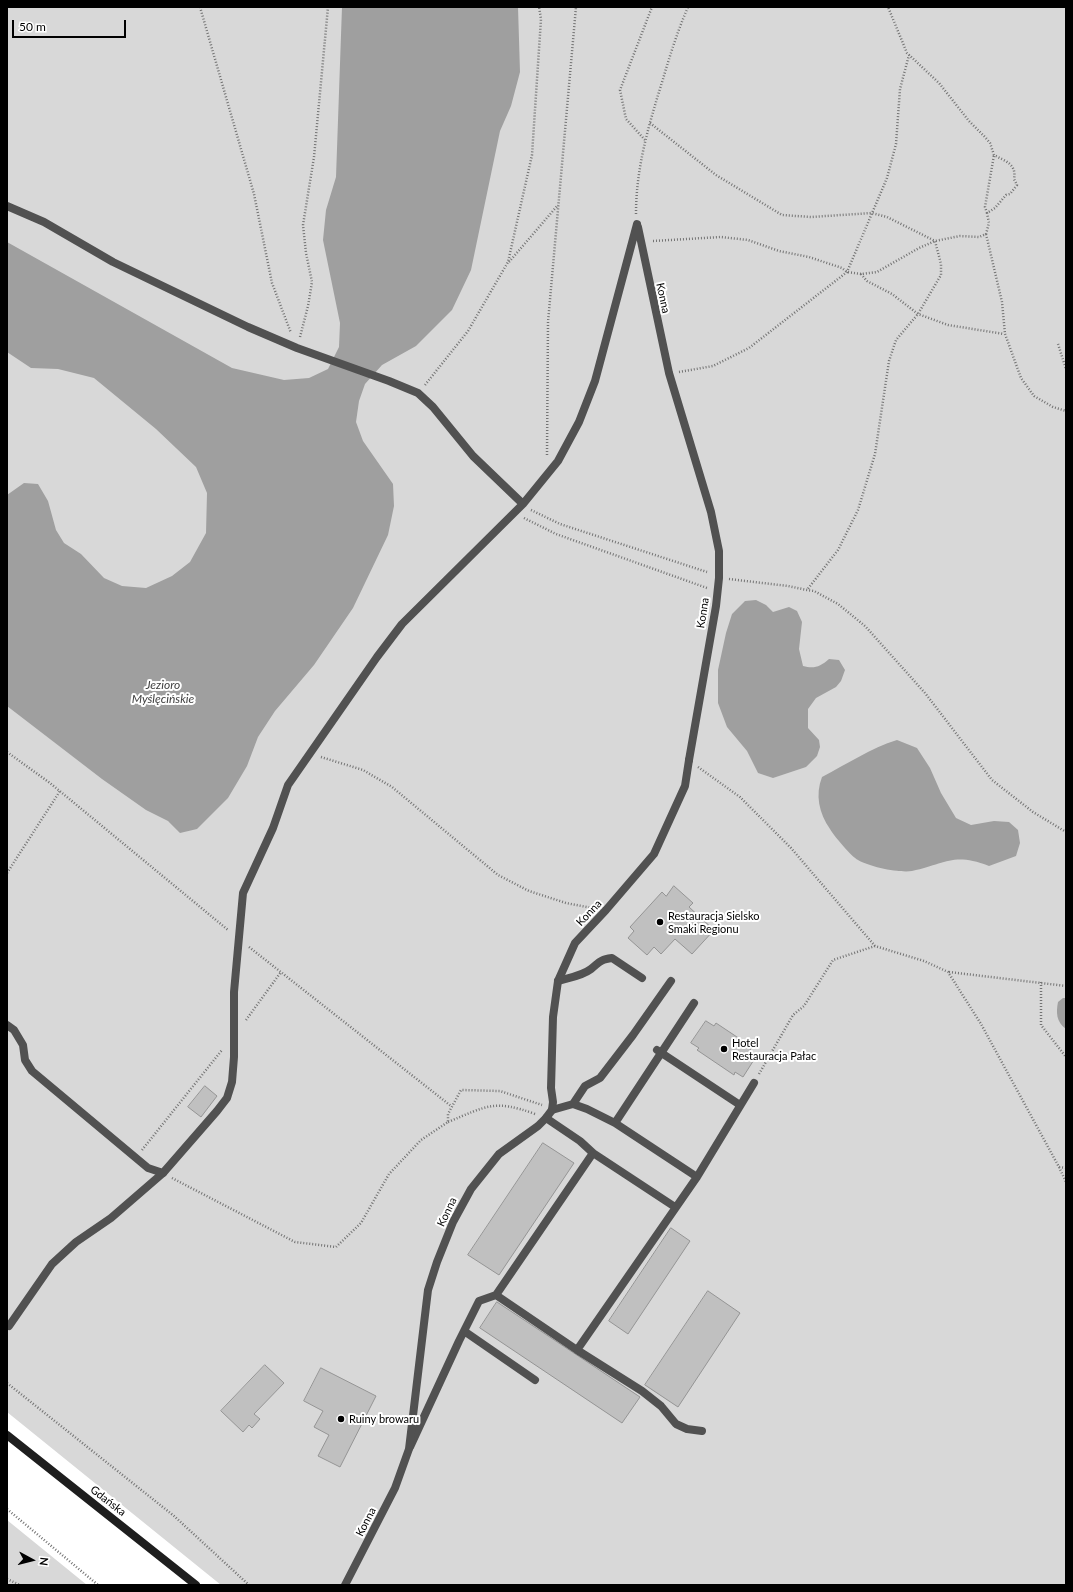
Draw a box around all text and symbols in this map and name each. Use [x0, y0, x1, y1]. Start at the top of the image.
scale bar [14, 12, 128, 38]
text: 50 m [19, 19, 46, 34]
street label: Konna [653, 282, 673, 314]
street label: Konna [694, 597, 712, 629]
water label: Jezioro Myślęcińskie [132, 678, 194, 706]
street label: Konna [574, 897, 604, 929]
place label: Restauracja Sielsko Smaki Regionu [668, 909, 759, 935]
marker: Restauracja Sielsko Smaki Regionu [655, 917, 665, 927]
place label: Hotel Restauracja Pałac [732, 1036, 816, 1062]
marker: Hotel Restauracja Pałac [719, 1044, 729, 1054]
street label: Konna [434, 1195, 460, 1229]
place label: Ruiny browaru [349, 1412, 419, 1426]
marker: Ruiny browaru [336, 1414, 346, 1424]
street label: Gdańska [88, 1483, 128, 1519]
street label: Konna [353, 1505, 379, 1539]
north arrow [12, 1540, 52, 1580]
text: N [37, 1557, 51, 1567]

